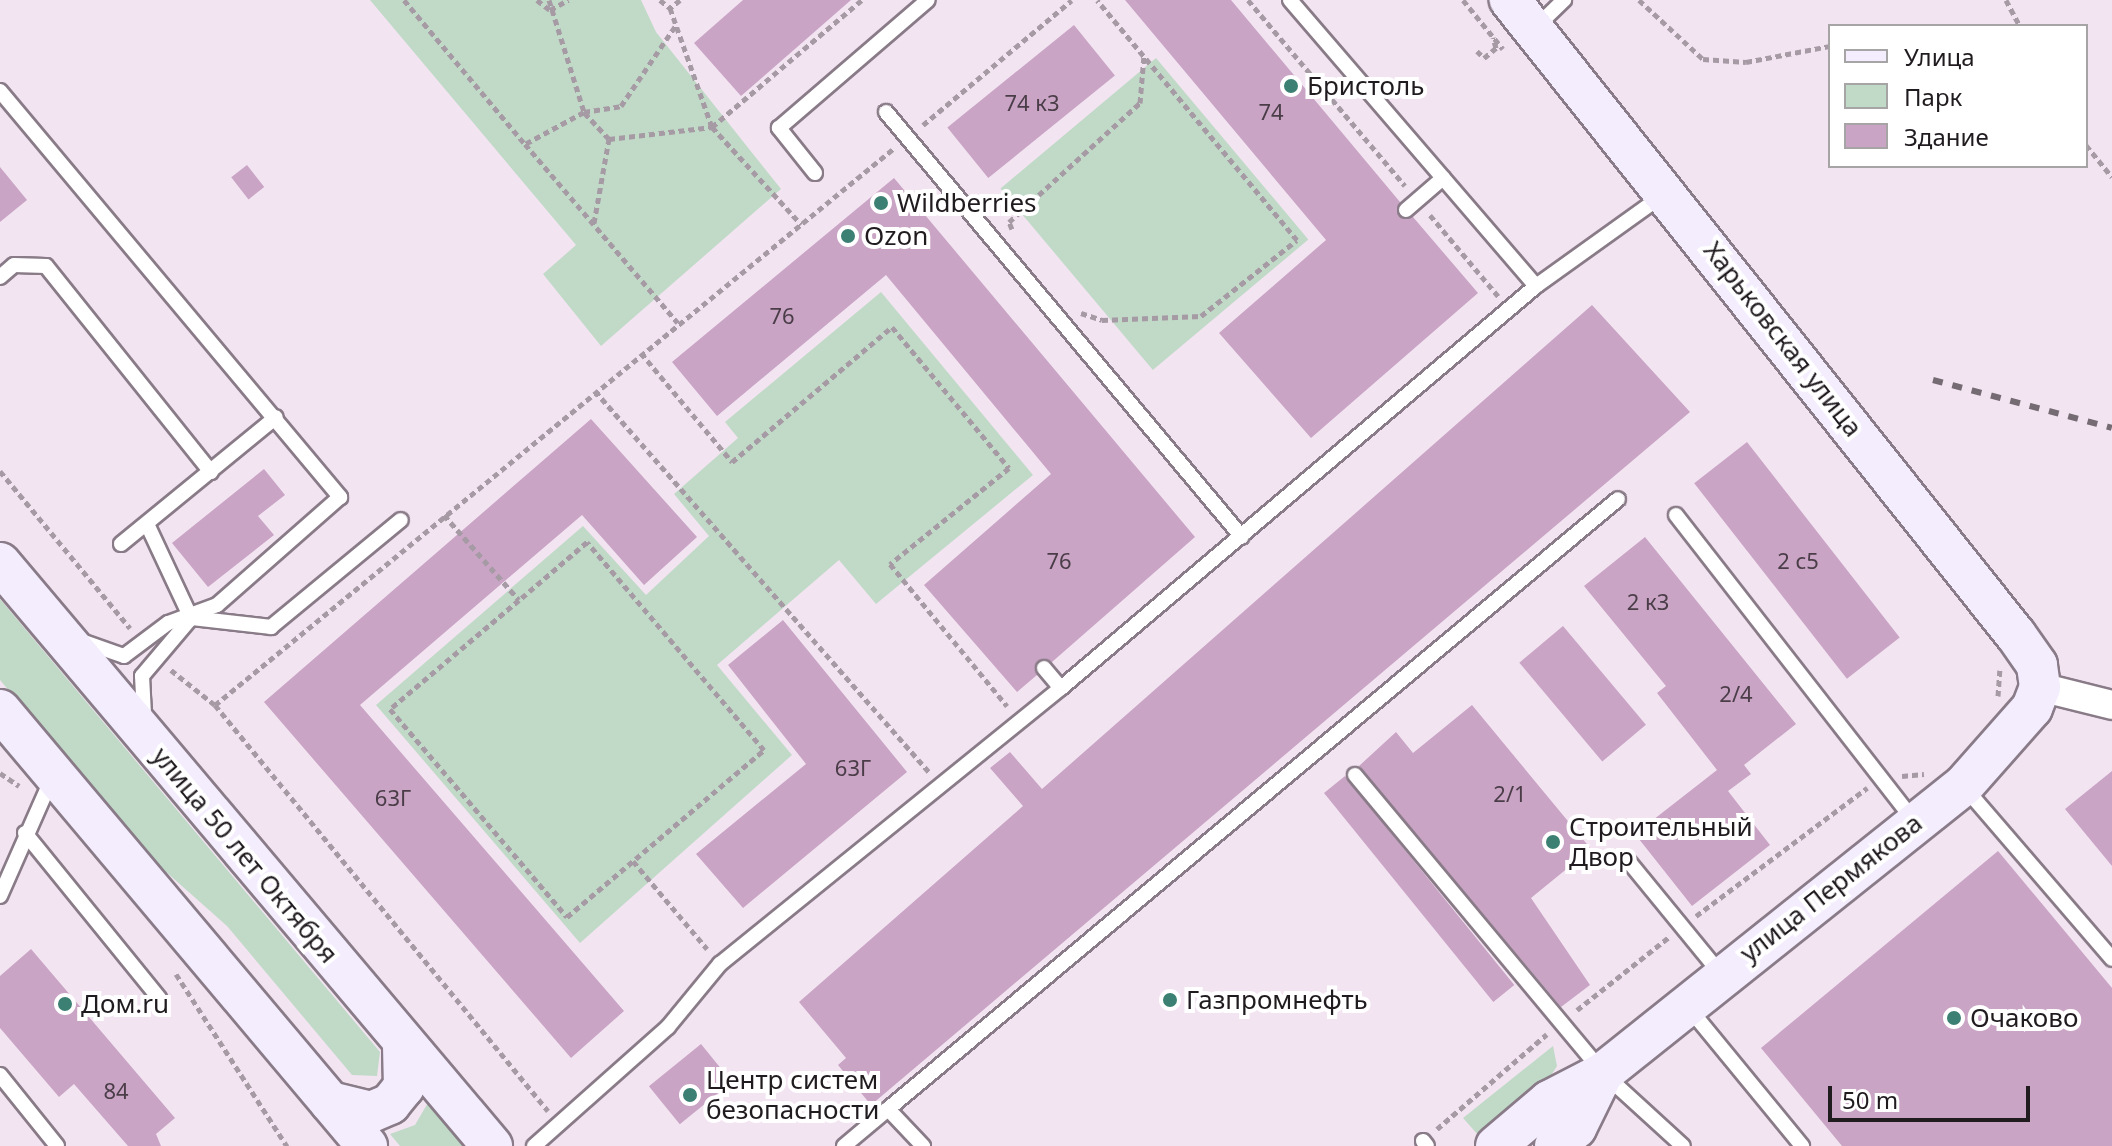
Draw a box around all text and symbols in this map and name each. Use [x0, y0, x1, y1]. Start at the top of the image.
legend [1828, 24, 2088, 168]
text: Улица [1904, 40, 1975, 73]
place label: Бристоль [1307, 70, 1424, 102]
marker: Бристоль [1282, 77, 1300, 95]
text: Парк [1904, 80, 1962, 113]
house number: 74 к3 [1004, 90, 1060, 116]
house number: 74 [1258, 99, 1284, 125]
text: Здание [1904, 120, 1989, 153]
place label: Wildberries [897, 187, 1037, 219]
marker: Wildberries [872, 194, 890, 212]
place label: Ozon [864, 220, 928, 252]
marker: Ozon [839, 227, 857, 245]
street label: Харьковская улица [1697, 235, 1869, 443]
house number: 76 [769, 303, 795, 329]
house number: 76 [1046, 548, 1072, 574]
house number: 2 с5 [1777, 548, 1819, 574]
house number: 2 к3 [1627, 589, 1669, 615]
house number: 2/4 [1719, 681, 1753, 707]
street label: улица 50 лет Октября [146, 741, 344, 969]
house number: 63Г [835, 755, 871, 781]
house number: 2/1 [1493, 781, 1527, 807]
house number: 63Г [375, 785, 411, 811]
street label: улица Пермякова [1734, 807, 1928, 969]
place label: Строительный Двор [1569, 811, 1753, 872]
marker: Строительный Двор [1544, 833, 1562, 851]
place label: Газпромнефть [1186, 984, 1368, 1016]
place label: Дом.ru [81, 988, 169, 1020]
marker: Газпромнефть [1161, 991, 1179, 1009]
marker: Дом.ru [56, 995, 74, 1013]
place label: Очаково [1970, 1002, 2078, 1034]
marker: Очаково [1945, 1009, 1963, 1027]
place label: Центр систем безопасности [706, 1064, 879, 1126]
scale bar [1832, 1070, 2034, 1120]
house number: 84 [103, 1078, 129, 1104]
text: 50 m [1842, 1083, 1898, 1116]
marker: Центр систем безопасности [681, 1086, 699, 1104]

